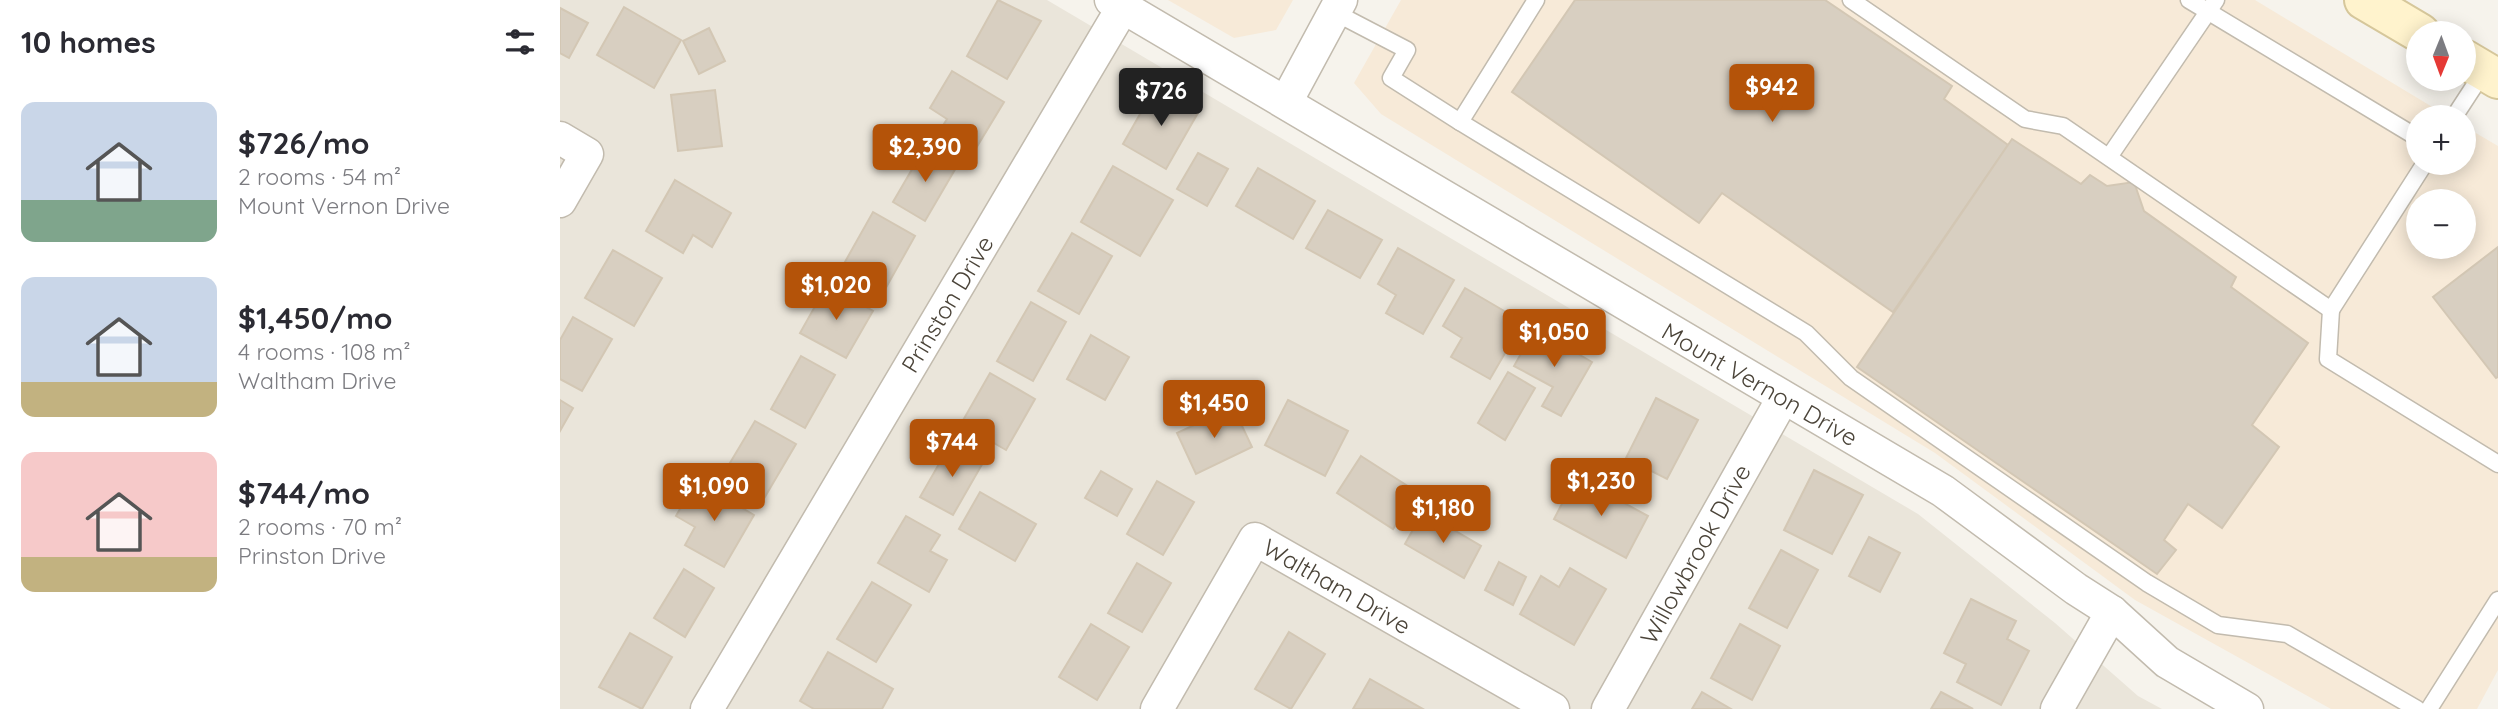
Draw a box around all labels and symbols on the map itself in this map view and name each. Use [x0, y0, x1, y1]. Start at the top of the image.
north arrow [2406, 21, 2476, 91]
pin: $942 [1731, 64, 1813, 124]
pin: $726 [1120, 68, 1202, 128]
pin: $2,390 [868, 124, 982, 184]
street label: Prinston Drive [894, 230, 1000, 378]
pin: $1,020 [779, 262, 893, 322]
pin: $1,050 [1497, 310, 1611, 369]
street label: Mount Vernon Drive [1657, 316, 1863, 452]
pin: $1,450 [1157, 380, 1271, 440]
pin: $744 [911, 420, 993, 479]
pin: $1,230 [1544, 458, 1658, 518]
street label: Willowbrook Drive [1633, 459, 1757, 649]
pin: $1,090 [657, 463, 771, 523]
pin: $1,180 [1386, 486, 1500, 545]
street label: Waltham Drive [1258, 532, 1416, 640]

